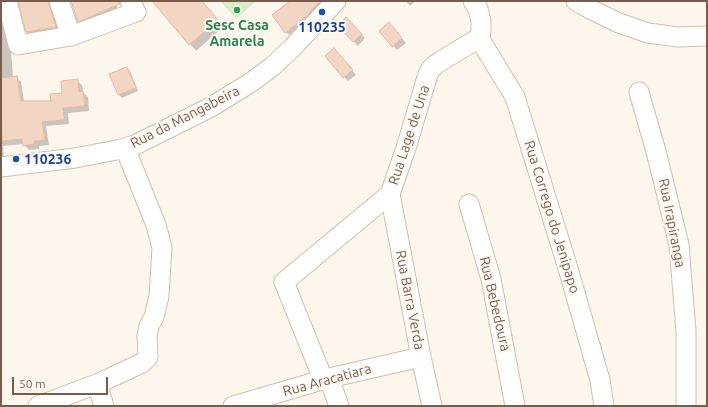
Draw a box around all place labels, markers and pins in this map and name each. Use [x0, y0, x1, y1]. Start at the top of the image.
marker: Sesc Casa Amarela [232, 5, 242, 15]
marker: 110235 [317, 7, 327, 17]
place label: Sesc Casa Amarela [205, 17, 269, 50]
place label: 110235 [298, 19, 346, 35]
place label: 110236 [24, 151, 71, 167]
marker: 110236 [11, 154, 21, 164]

